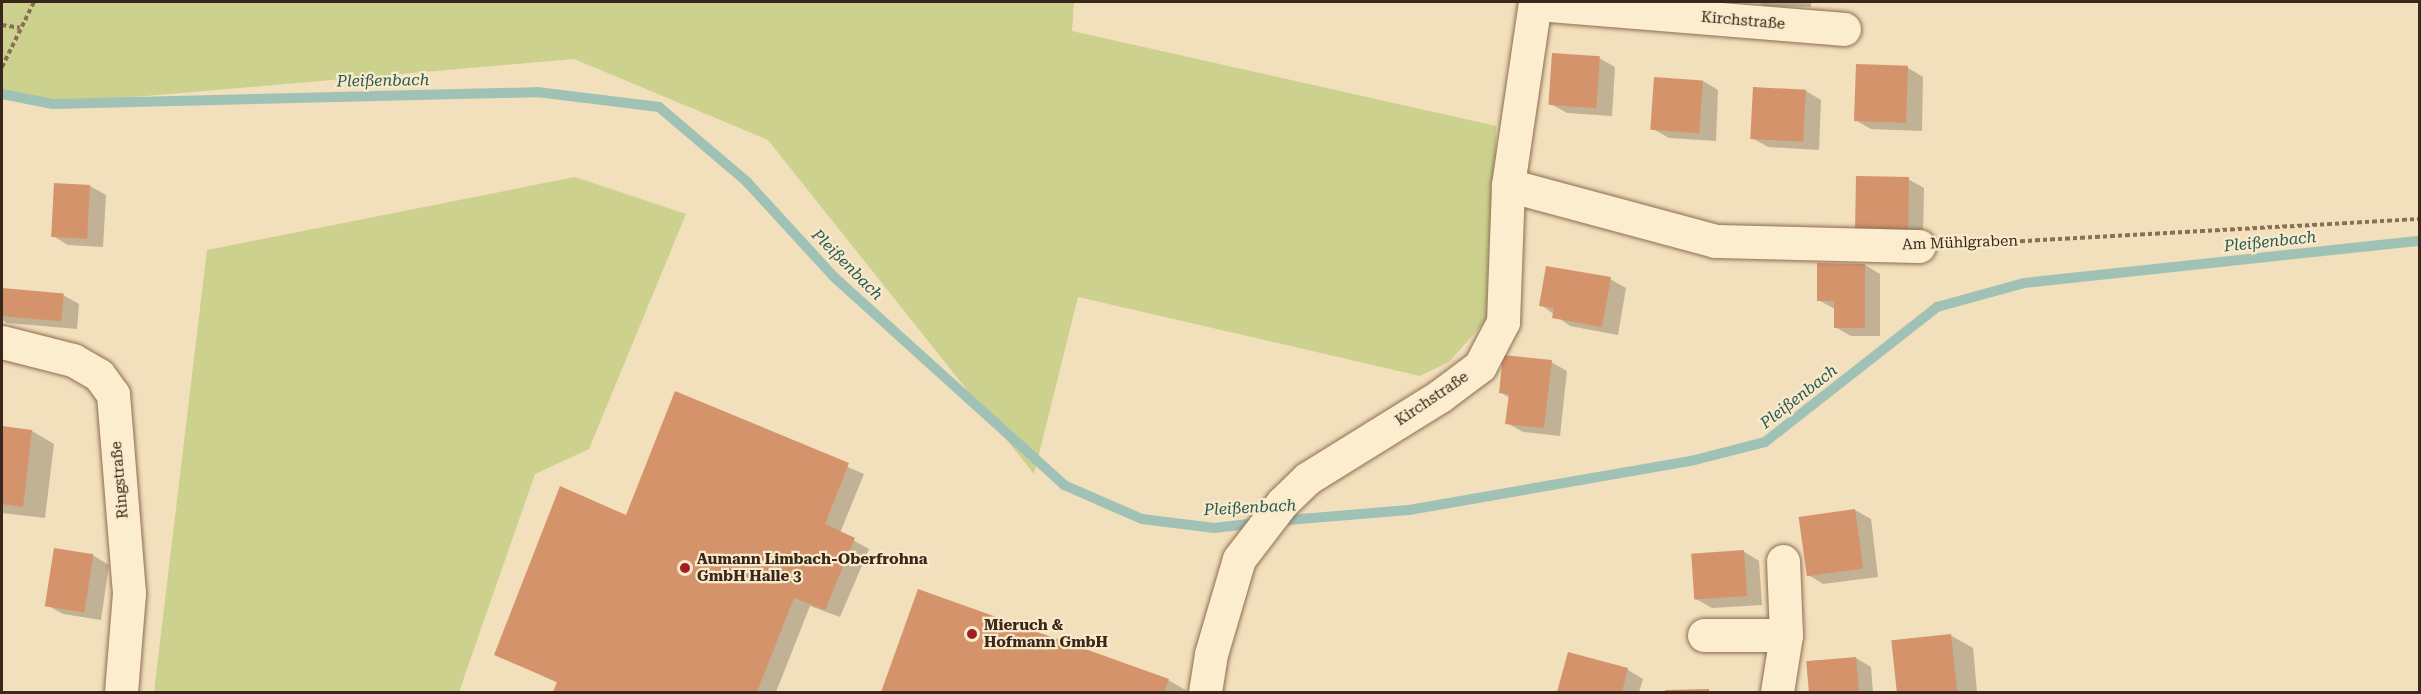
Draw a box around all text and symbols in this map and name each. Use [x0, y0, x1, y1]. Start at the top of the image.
street label: Kirchstraße [1700, 8, 1786, 34]
water label: Pleißenbach [337, 71, 429, 91]
water label: Pleißenbach [807, 225, 887, 305]
water label: Pleißenbach [2223, 228, 2317, 256]
street label: Am Mühlgraben [1902, 232, 2018, 254]
water label: Pleißenbach [1757, 361, 1841, 433]
street label: Kirchstraße [1392, 368, 1472, 430]
street label: Ringstraße [108, 440, 132, 520]
water label: Pleißenbach [1203, 496, 1297, 520]
place label: Aumann Limbach-Oberfrohna GmbH Halle 3 [697, 550, 928, 585]
marker: Aumann Limbach-Oberfrohna GmbH Halle 3 [678, 561, 692, 575]
place label: Mieruch & Hofmann GmbH [984, 616, 1108, 651]
marker: Mieruch & Hofmann GmbH [965, 627, 979, 641]

